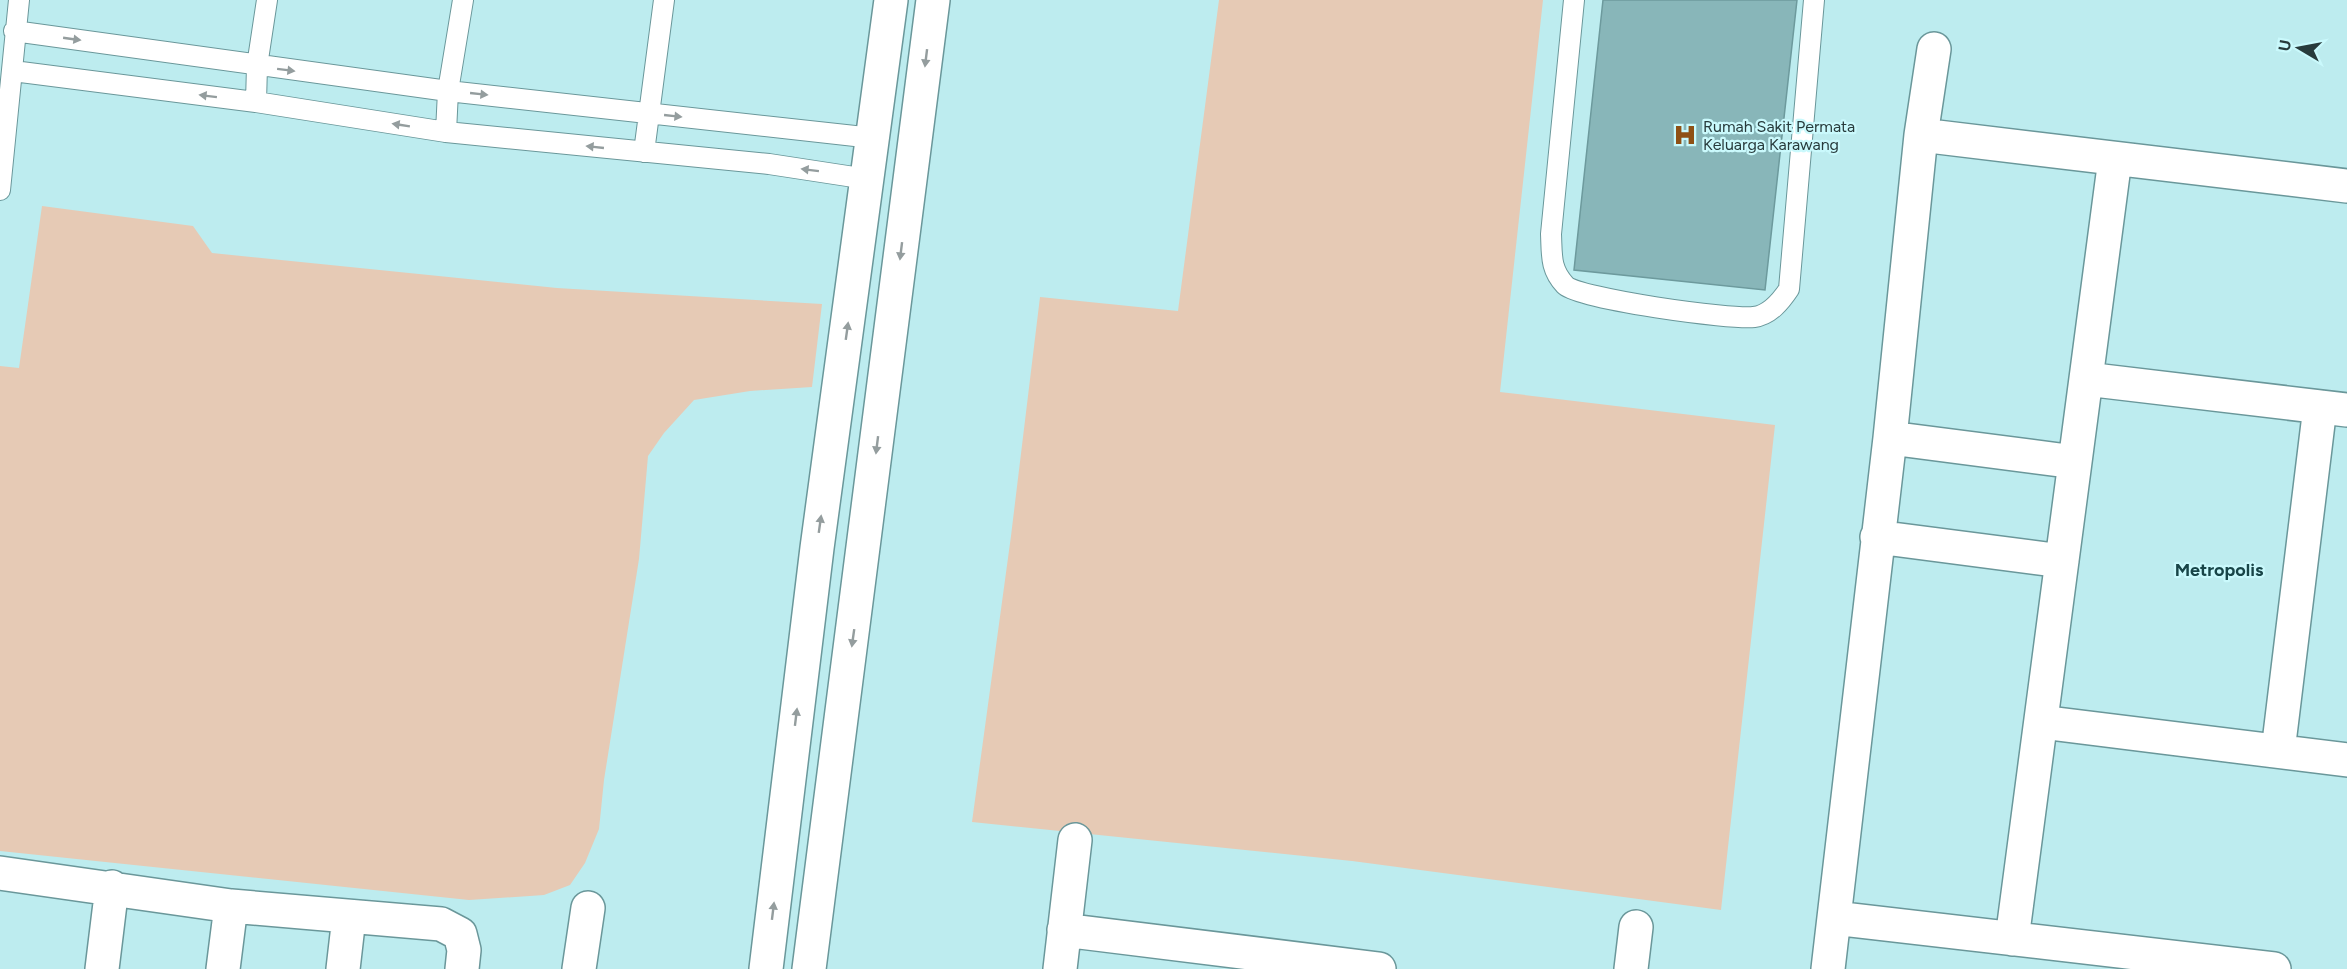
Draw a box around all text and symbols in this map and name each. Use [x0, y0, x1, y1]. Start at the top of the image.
north arrow [2269, 18, 2329, 78]
one-way arrow [63, 35, 82, 44]
text: U [2274, 38, 2295, 53]
one-way arrow [921, 49, 931, 68]
one-way arrow [276, 65, 295, 74]
one-way arrow [470, 89, 489, 99]
one-way arrow [199, 91, 218, 101]
one-way arrow [664, 111, 683, 121]
place label: Rumah Sakit Permata Keluarga Karawang [1703, 117, 1855, 154]
one-way arrow [392, 120, 411, 129]
hospital icon: Rumah Sakit Permata Keluarga Karawang [1672, 122, 1698, 148]
one-way arrow [585, 142, 604, 152]
one-way arrow [800, 165, 819, 175]
one-way arrow [896, 242, 905, 261]
one-way arrow [842, 321, 851, 340]
one-way arrow [872, 436, 882, 455]
one-way arrow [816, 514, 825, 533]
district label: Metropolis [2175, 559, 2264, 581]
one-way arrow [848, 629, 857, 648]
one-way arrow [792, 708, 801, 727]
one-way arrow [768, 901, 778, 920]

